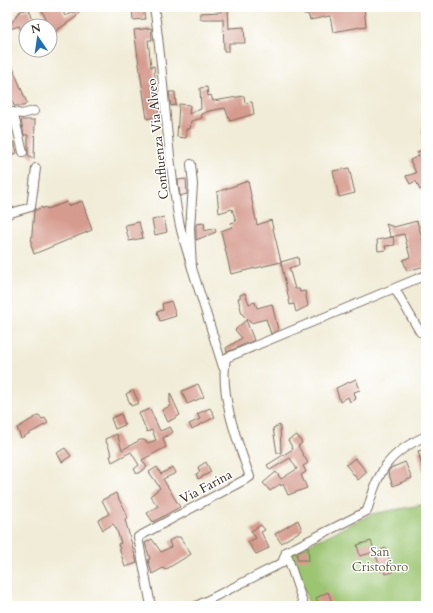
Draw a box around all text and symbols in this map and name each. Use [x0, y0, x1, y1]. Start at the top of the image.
north arrow [18, 18, 58, 58]
text: N [30, 20, 43, 37]
street label: Confluenza Via Alveo [143, 78, 173, 200]
street label: Via Farina [177, 466, 236, 508]
park label: San Cristoforo [352, 543, 408, 576]

